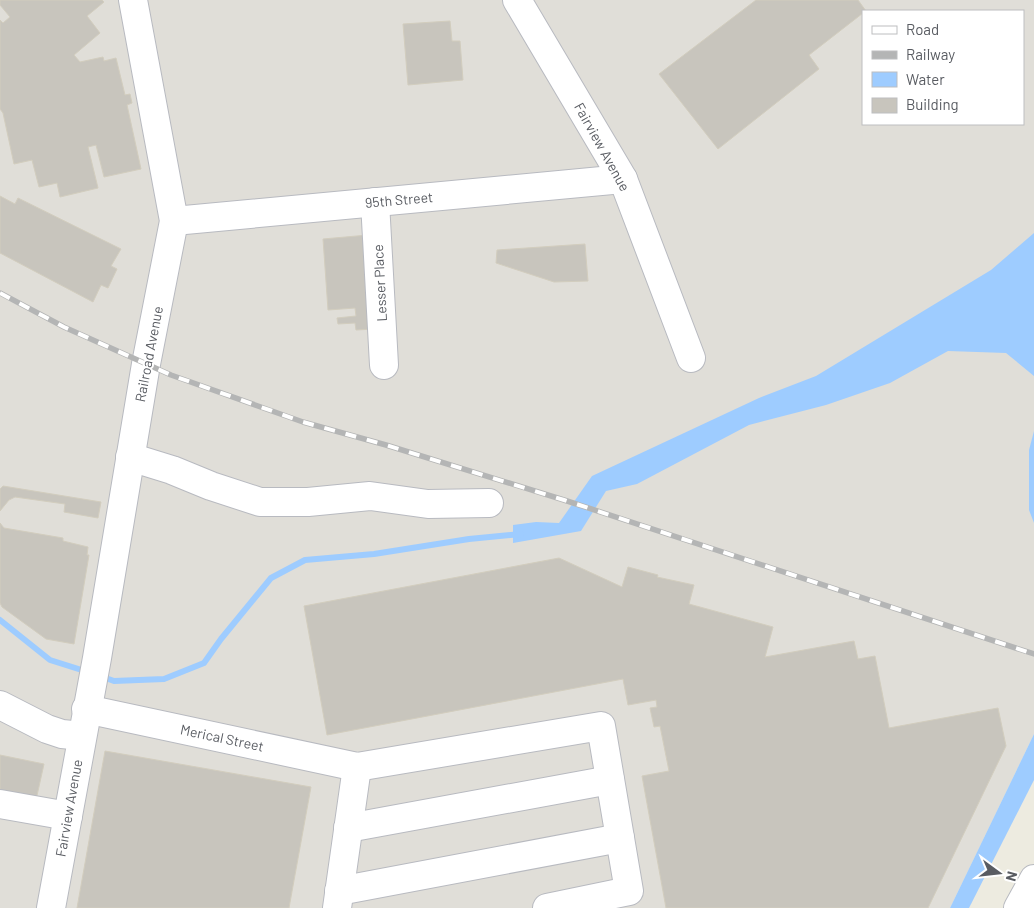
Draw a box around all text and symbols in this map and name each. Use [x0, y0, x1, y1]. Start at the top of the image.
legend [862, 10, 1024, 125]
text: Road [906, 20, 939, 38]
text: Railway [906, 45, 955, 63]
text: Water [906, 70, 945, 88]
text: Building [906, 95, 959, 113]
street label: Fairview Avenue [571, 100, 634, 194]
street label: 95th Street [364, 188, 434, 211]
street label: Lesser Place [369, 244, 390, 322]
street label: Railroad Avenue [131, 305, 166, 403]
street label: Merical Street [179, 720, 265, 755]
street label: Fairview Avenue [52, 758, 85, 858]
north arrow [974, 848, 1024, 898]
text: N [1003, 870, 1021, 883]

